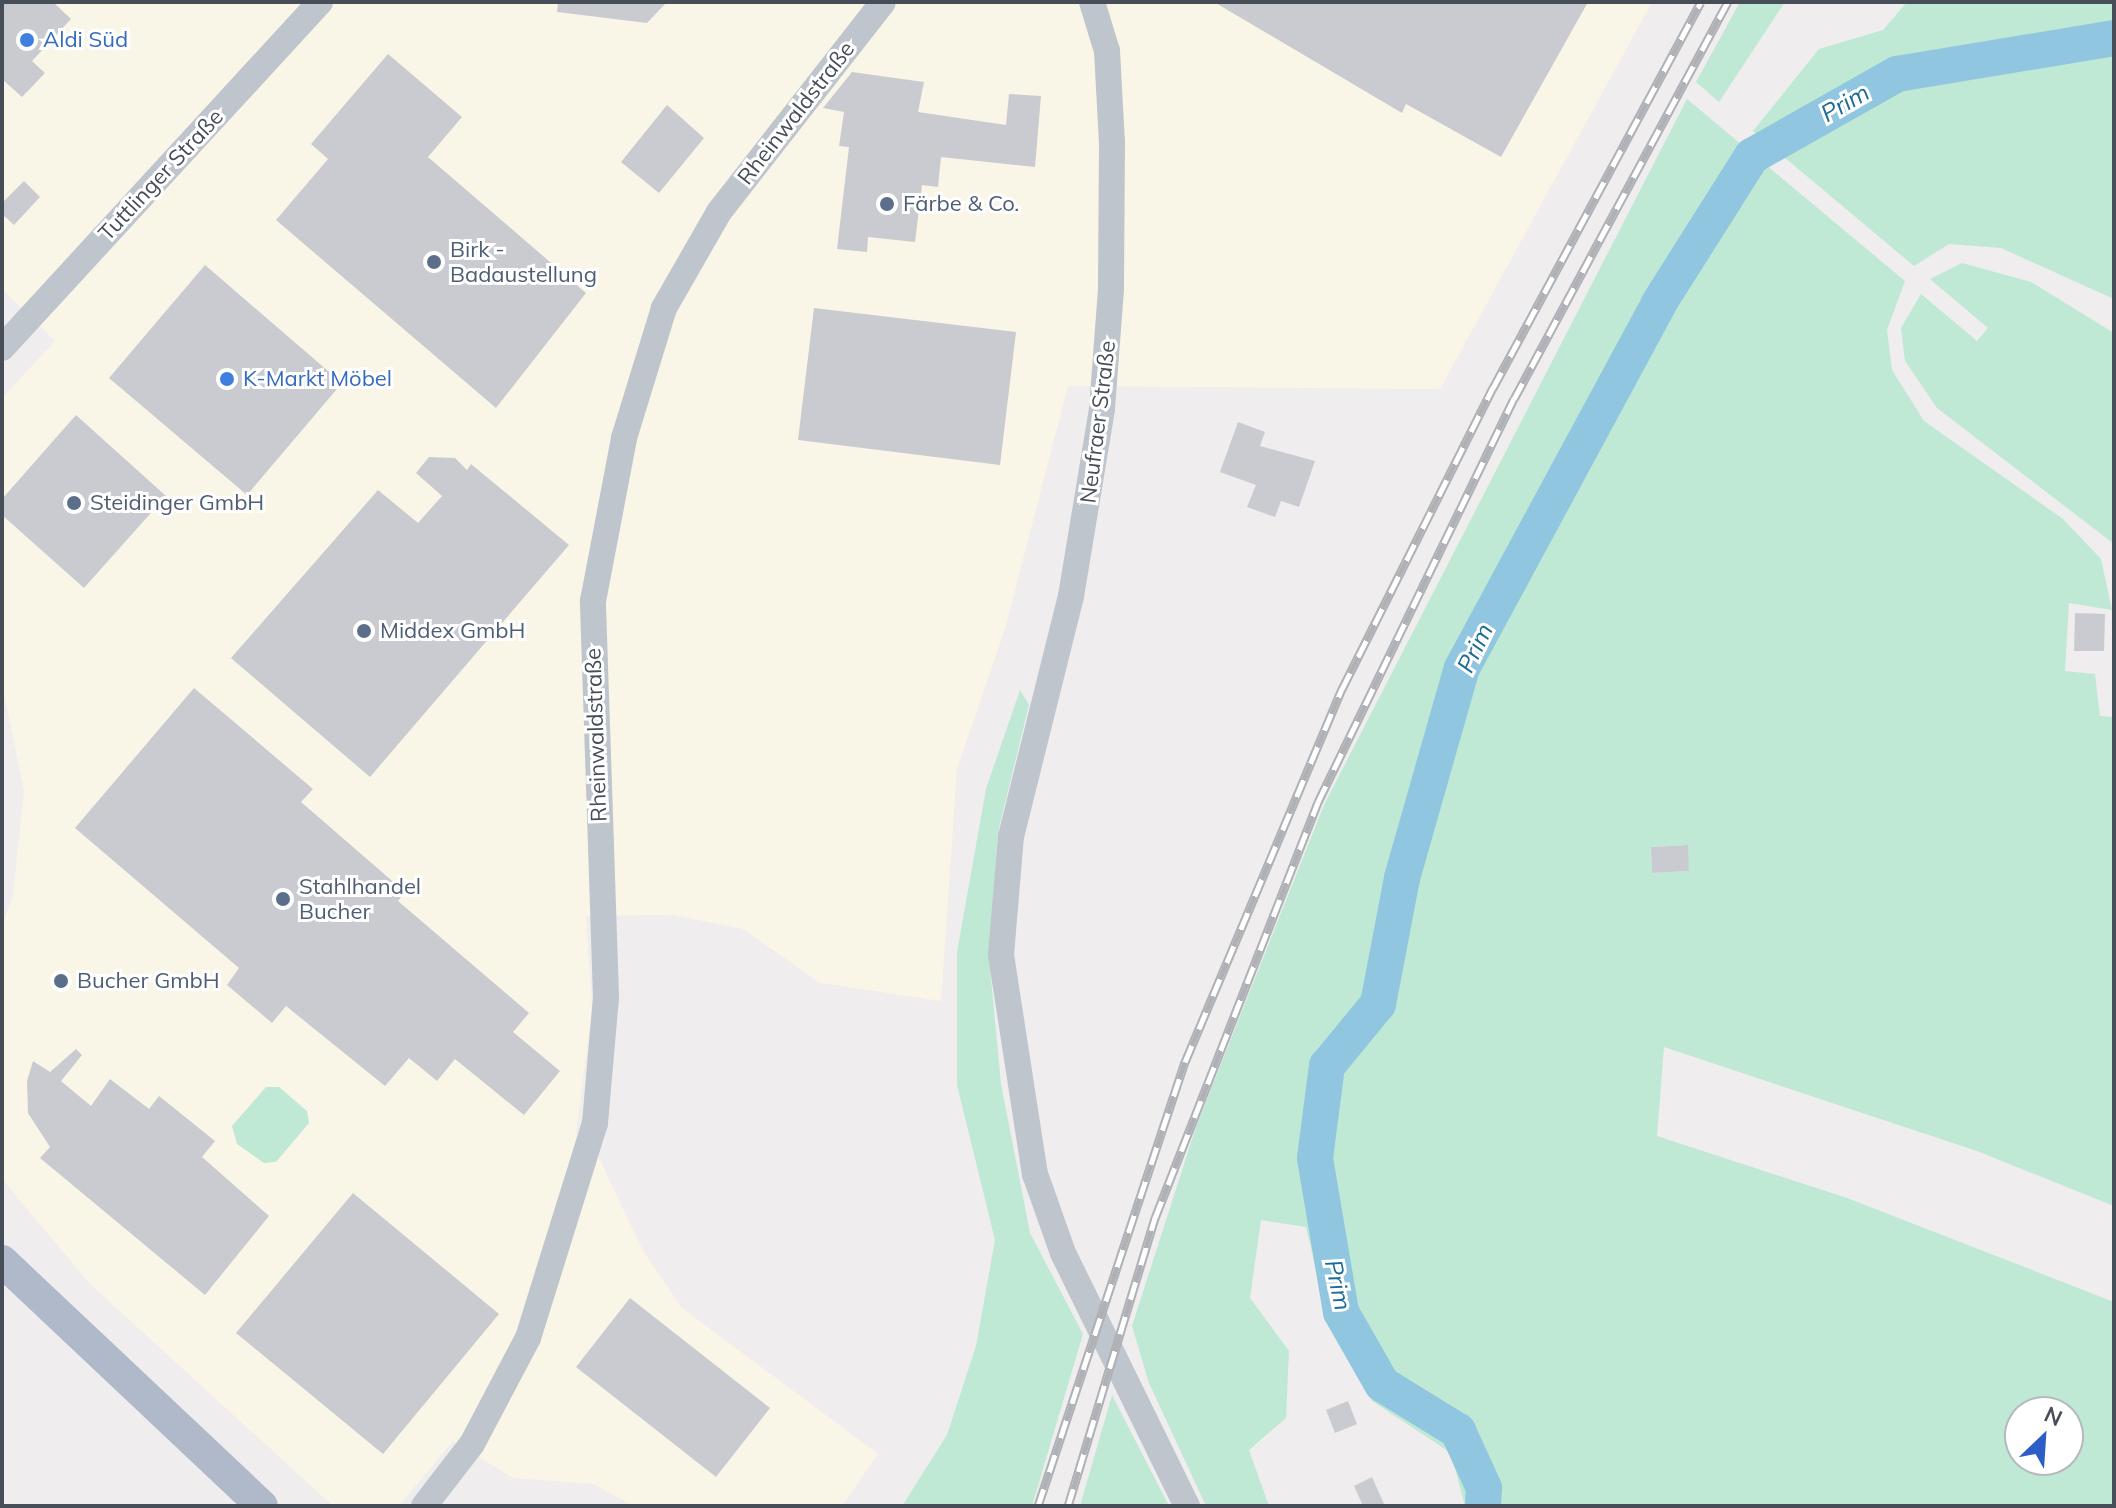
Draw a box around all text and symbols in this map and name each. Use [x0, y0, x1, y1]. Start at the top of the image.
place label: Aldi Süd [43, 27, 128, 53]
marker: Aldi Süd [18, 31, 36, 49]
street label: Rheinwaldstraße [732, 36, 860, 190]
water label: Prim [1816, 78, 1874, 128]
street label: Tuttlinger Straße [93, 104, 229, 246]
place label: Färbe & Co. [903, 191, 1019, 217]
marker: Färbe & Co. [878, 195, 896, 213]
place label: Birk - Badaustellung [450, 236, 597, 288]
marker: Birk - Badaustellung [425, 253, 443, 271]
street label: Neufraer Straße [1075, 339, 1121, 505]
place label: K-Markt Möbel [243, 366, 392, 392]
marker: K-Markt Möbel [218, 370, 236, 388]
place label: Steidinger GmbH [90, 490, 264, 516]
marker: Steidinger GmbH [65, 494, 83, 512]
place label: Middex GmbH [380, 618, 525, 644]
water label: Prim [1451, 619, 1499, 677]
marker: Middex GmbH [355, 622, 373, 640]
street label: Rheinwaldstraße [580, 648, 612, 822]
place label: Stahlhandel Bucher [299, 873, 421, 924]
marker: Stahlhandel Bucher [274, 890, 292, 908]
place label: Bucher GmbH [77, 968, 220, 994]
marker: Bucher GmbH [52, 972, 70, 990]
water label: Prim [1319, 1257, 1357, 1313]
north arrow [2004, 1396, 2084, 1476]
text: N [2040, 1400, 2067, 1432]

